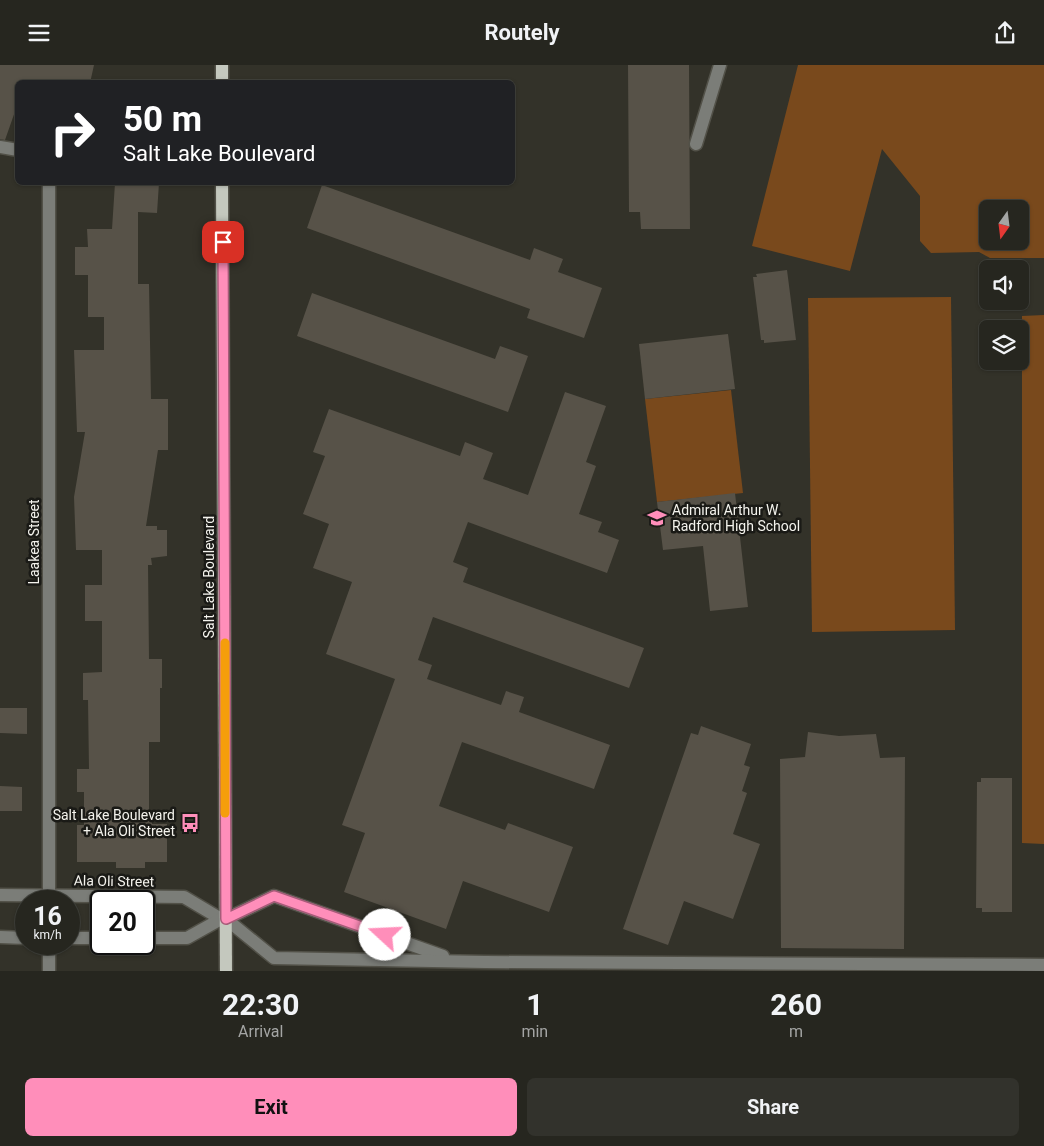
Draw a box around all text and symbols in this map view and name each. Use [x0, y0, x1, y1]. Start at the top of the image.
icon: menu [25, 19, 53, 47]
icon: share [991, 19, 1019, 47]
text: Routely [484, 20, 560, 45]
text: 50 m [123, 99, 202, 140]
icon: right [40, 100, 105, 165]
text: Salt Lake Boulevard [123, 141, 315, 166]
north arrow [979, 200, 1029, 250]
map controls [979, 200, 1029, 370]
pin [202, 221, 244, 263]
icon: arrive [209, 228, 237, 256]
button: sound [979, 260, 1029, 310]
button: layers [979, 320, 1029, 370]
street label: Laakea Street [26, 499, 42, 585]
place label: Admiral Arthur W. Radford High School [672, 502, 800, 534]
school or university icon: Admiral Arthur W. Radford High School [646, 507, 668, 529]
street label: Salt Lake Boulevard [201, 516, 217, 638]
place label: Salt Lake Boulevard + Ala Oli Street [53, 807, 175, 839]
bus stop icon: Salt Lake Boulevard + Ala Oli Street [179, 812, 201, 834]
street label: Ala Oli Street [74, 872, 155, 890]
speed limit sign: 20 [90, 890, 155, 955]
text: 16 [33, 902, 62, 931]
position arrow [358, 908, 410, 960]
text: km/h [33, 928, 62, 942]
text: 22:30 [222, 987, 299, 1022]
text: 1 [526, 987, 543, 1022]
text: 260 [770, 987, 822, 1022]
text: Arrival [238, 1022, 283, 1041]
text: min [521, 1022, 548, 1041]
text: m [789, 1022, 803, 1041]
button: Exit [25, 1078, 517, 1136]
button: Share [527, 1078, 1019, 1136]

